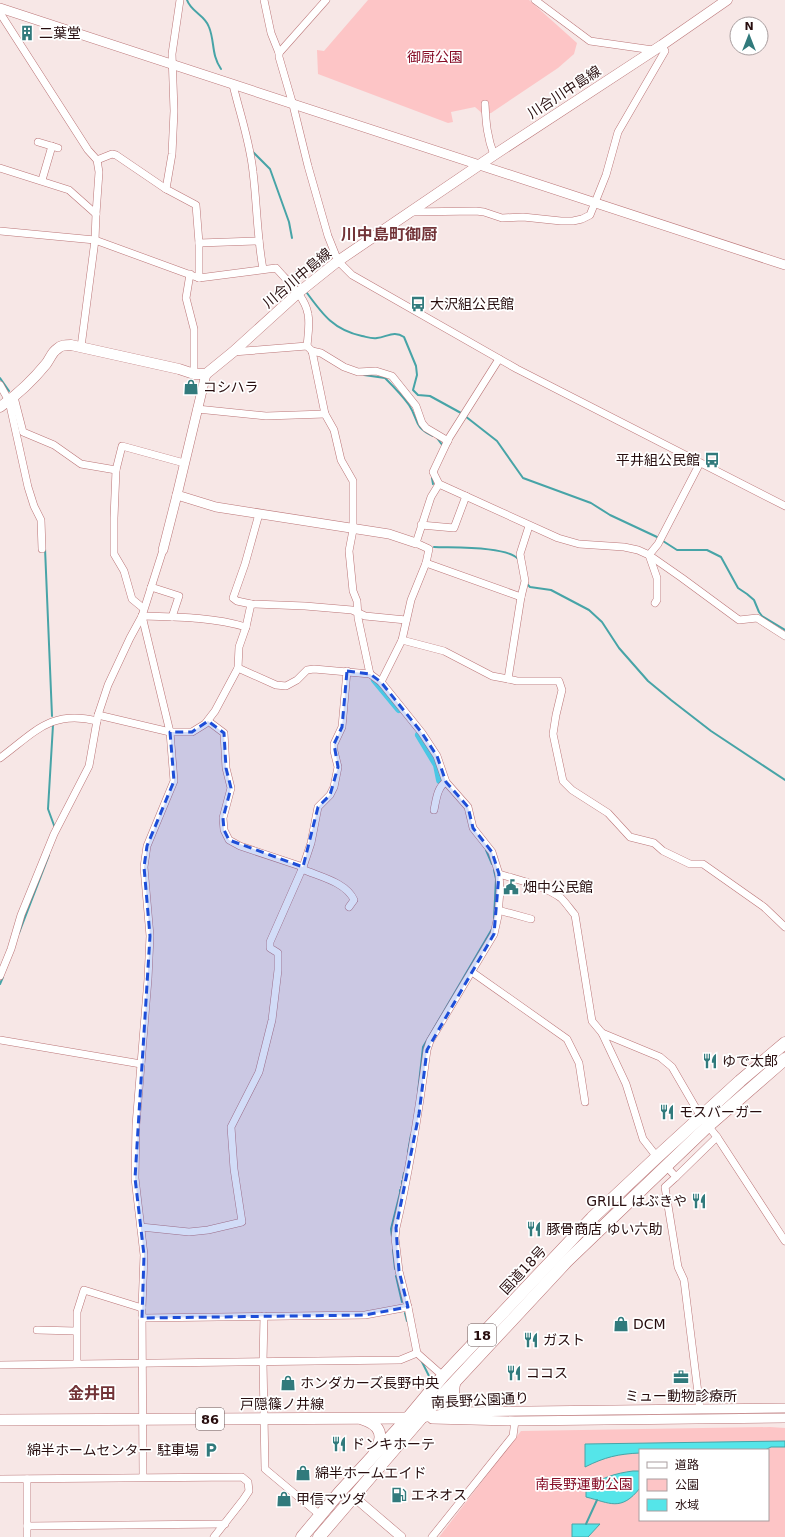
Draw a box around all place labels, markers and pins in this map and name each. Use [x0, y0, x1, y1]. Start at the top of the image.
building icon: 二葉堂 [18, 24, 36, 42]
place label: 二葉堂 [39, 25, 81, 41]
bus stop icon: 大沢組公民館 [409, 295, 427, 313]
place label: 大沢組公民館 [430, 296, 514, 312]
shop icon: コシハラ [182, 378, 200, 396]
place label: コシハラ [203, 379, 259, 395]
bus stop icon: 平井組公民館 [703, 451, 721, 469]
place label: 平井組公民館 [616, 452, 700, 468]
public building icon: 畑中公民館 [502, 878, 520, 896]
place label: 畑中公民館 [523, 879, 593, 895]
restaurant icon: ゆで太郎 [701, 1052, 719, 1070]
place label: ゆで太郎 [722, 1053, 778, 1069]
restaurant icon: モスバーガー [658, 1103, 676, 1121]
place label: モスバーガー [679, 1104, 763, 1120]
restaurant icon: GRILL はぶきや [690, 1192, 708, 1210]
place label: GRILL はぶきや [586, 1193, 687, 1209]
restaurant icon: 豚骨商店 ゆい六助 [525, 1220, 543, 1238]
place label: 豚骨商店 ゆい六助 [546, 1221, 662, 1237]
shop icon: DCM [612, 1315, 630, 1333]
place label: DCM [633, 1316, 666, 1332]
restaurant icon: ガスト [522, 1331, 540, 1349]
place label: ガスト [543, 1332, 585, 1348]
restaurant icon: ココス [505, 1364, 523, 1382]
place label: ココス [526, 1365, 568, 1381]
office icon: ミュー動物診療所 [672, 1368, 690, 1386]
shop icon: ホンダカーズ長野中央 [279, 1374, 297, 1392]
place label: ホンダカーズ長野中央 [300, 1375, 439, 1391]
place label: ミュー動物診療所 [625, 1388, 737, 1404]
restaurant icon: ドンキホーテ [330, 1435, 348, 1453]
place label: ドンキホーテ [351, 1436, 435, 1452]
parking icon: 綿半ホームセンター 駐車場 [202, 1441, 220, 1459]
place label: 綿半ホームセンター 駐車場 [27, 1442, 199, 1458]
shop icon: 綿半ホームエイド [294, 1464, 312, 1482]
place label: 綿半ホームエイド [315, 1465, 427, 1481]
fuel station icon: エネオス [390, 1486, 408, 1504]
place label: エネオス [411, 1487, 467, 1503]
shop icon: 甲信マツダ [275, 1490, 293, 1508]
place label: 甲信マツダ [296, 1491, 366, 1507]

